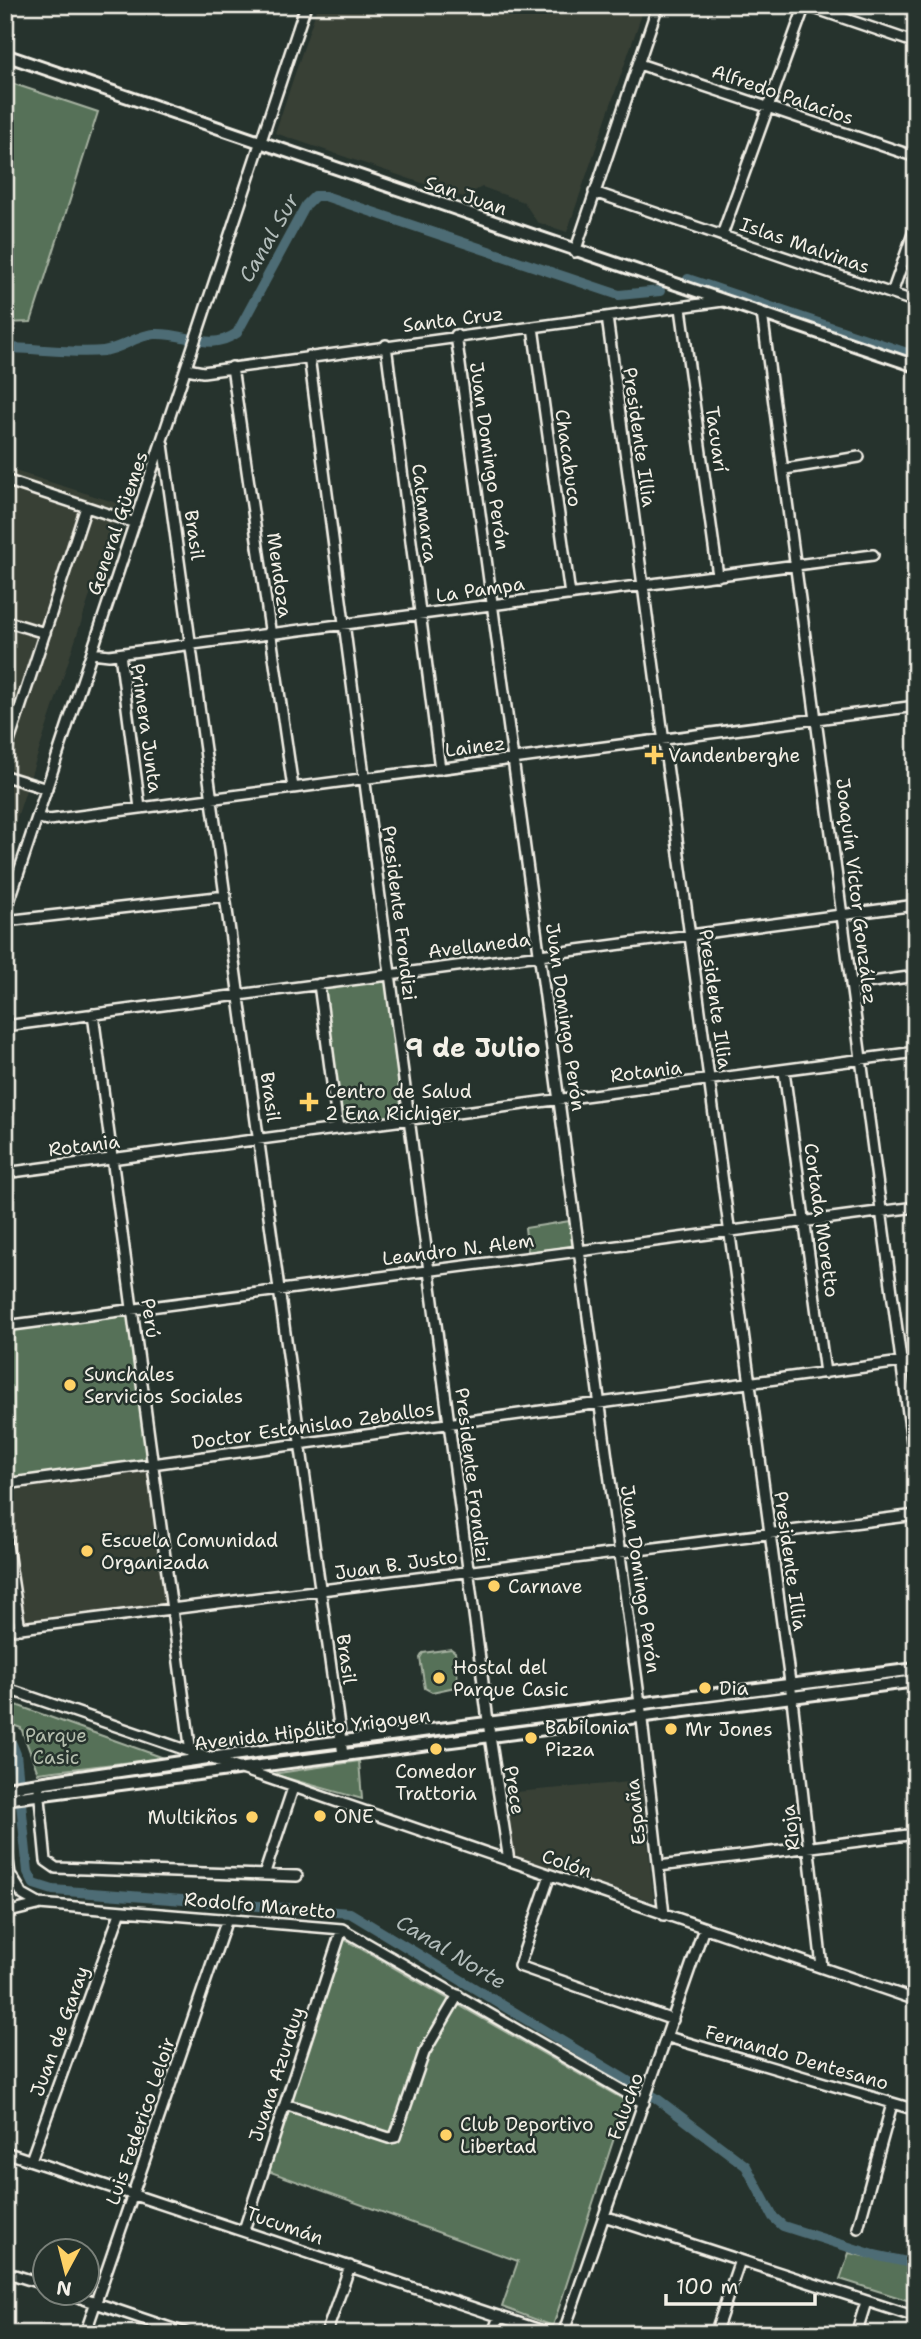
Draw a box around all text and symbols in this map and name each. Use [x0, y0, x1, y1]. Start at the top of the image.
street label: Alfredo Palacios [709, 59, 857, 130]
street label: San Juan [421, 170, 510, 221]
water label: Canal Sur [232, 187, 306, 288]
street label: Islas Malvinas [737, 212, 873, 279]
street label: Santa Cruz [401, 301, 505, 338]
street label: Juan Domingo Perón [464, 360, 515, 552]
street label: Presidente Illia [617, 366, 662, 509]
street label: Tacuarí [700, 405, 734, 474]
street label: Chacabuco [549, 408, 588, 509]
street label: General Güemes [81, 448, 154, 598]
street label: Catamarca [406, 462, 443, 564]
street label: Brasil [179, 508, 210, 562]
street label: Mendoza [261, 531, 298, 619]
street label: La Pampa [434, 571, 526, 608]
street label: Primera Junta [125, 662, 168, 794]
street label: Lainez [444, 730, 507, 763]
place label: Vandenberghe [668, 743, 800, 768]
marker: Vandenberghe [646, 747, 662, 763]
street label: Joaquín Víctor González [830, 776, 883, 1006]
street label: Presidente Frondizi [376, 824, 423, 1002]
street label: Juan Domingo Perón [540, 921, 591, 1113]
street label: Avellaneda [426, 927, 532, 964]
street label: Presidente Illia [693, 928, 738, 1071]
district label: 9 de Julio [405, 1030, 541, 1065]
street label: Rotania [609, 1055, 683, 1088]
street label: Brasil [255, 1070, 286, 1124]
place label: Centro de Salud 2 Ena Richiger [325, 1079, 472, 1126]
marker: Centro de Salud 2 Ena Richiger [299, 1092, 319, 1112]
street label: Rotania [47, 1129, 121, 1162]
street label: Cortada Moretto [798, 1141, 845, 1299]
street label: Leandro N. Alem [381, 1228, 536, 1271]
street label: Perú [135, 1297, 166, 1340]
place label: Sunchales Servicios Sociales [84, 1362, 243, 1409]
marker: Sunchales Servicios Sociales [62, 1377, 78, 1393]
street label: Presidente Frondizi [449, 1386, 496, 1564]
street label: Doctor Estanislao Zeballos [190, 1396, 436, 1455]
street label: Juan Domingo Perón [615, 1483, 666, 1675]
street label: Presidente Illia [768, 1490, 813, 1633]
place label: Escuela Comunidad Organizada [101, 1528, 278, 1575]
marker: Escuela Comunidad Organizada [79, 1543, 95, 1559]
street label: Juan B. Justo [333, 1543, 459, 1585]
place label: Carnave [508, 1574, 583, 1599]
marker: Carnave [486, 1578, 502, 1594]
street label: Brasil [331, 1632, 362, 1686]
place label: Hostal del Parque Casic [453, 1655, 568, 1702]
marker: Hostal del Parque Casic [431, 1670, 447, 1686]
place label: Dia [719, 1676, 749, 1701]
marker: Dia [697, 1680, 713, 1696]
street label: Avenida Hipólito Yrigoyen [192, 1703, 432, 1756]
place label: Babilonia Pizza [545, 1715, 629, 1762]
place label: Mr Jones [685, 1717, 773, 1742]
marker: Mr Jones [663, 1721, 679, 1737]
park label: Parque Casic [25, 1723, 87, 1770]
marker: Babilonia Pizza [523, 1730, 539, 1746]
marker: Comedor Trattoria [428, 1741, 444, 1757]
place label: Comedor Trattoria [395, 1759, 477, 1806]
street label: Prece [498, 1764, 531, 1816]
street label: España [620, 1777, 651, 1846]
street label: Rioja [775, 1803, 806, 1852]
place label: ONE [334, 1804, 374, 1829]
place label: Multikños [148, 1805, 238, 1830]
marker: ONE [312, 1808, 328, 1824]
marker: Multikños [244, 1809, 260, 1825]
street label: Colón [539, 1843, 595, 1884]
street label: Rodolfo Maretto [183, 1886, 337, 1925]
water label: Canal Norte [391, 1908, 511, 1996]
street label: Juan de Garay [24, 1962, 95, 2100]
street label: Juana Azurduy [243, 2003, 310, 2145]
street label: Fernando Dentesano [702, 2019, 892, 2096]
street label: Luis Federico Leloir [100, 2034, 181, 2208]
street label: Falucho [602, 2069, 649, 2143]
place label: Club Deportivo Libertad [460, 2112, 593, 2159]
marker: Club Deportivo Libertad [438, 2127, 454, 2143]
street label: Tucumán [243, 2201, 327, 2250]
north arrow [32, 2238, 102, 2308]
scale bar [666, 2262, 814, 2306]
text: 100 m [676, 2273, 739, 2301]
text: N [55, 2275, 73, 2302]

